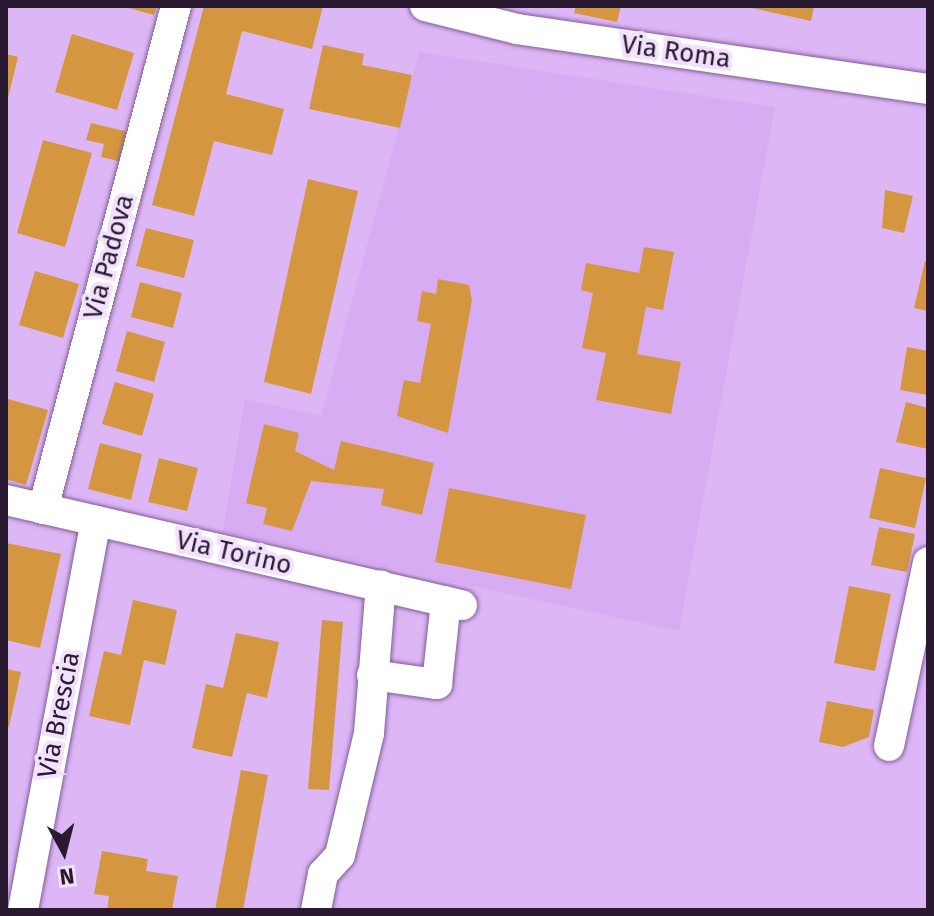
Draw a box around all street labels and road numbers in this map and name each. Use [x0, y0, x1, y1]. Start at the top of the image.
street label: Via Roma [619, 29, 733, 75]
street label: Via Padova [77, 191, 141, 323]
street label: Via Torino [173, 525, 295, 581]
street label: Via Brescia [31, 649, 87, 781]

